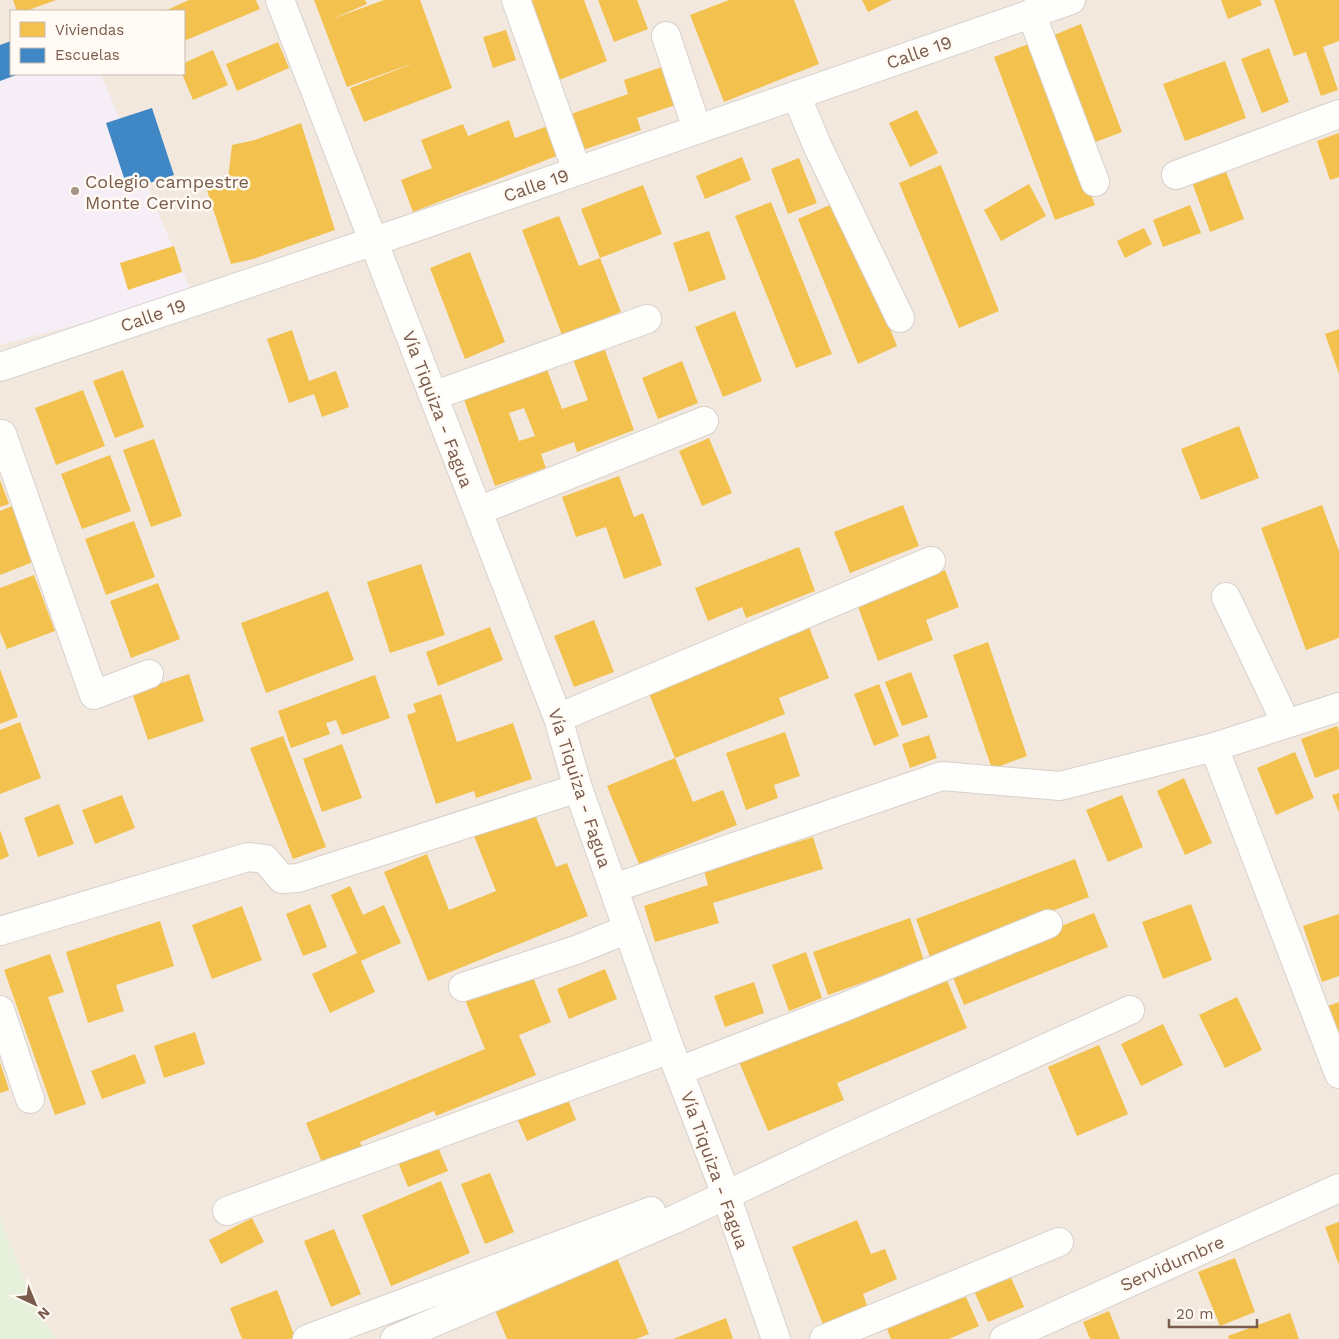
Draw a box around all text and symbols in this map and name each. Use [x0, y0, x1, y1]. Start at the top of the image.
legend [10, 10, 185, 75]
text: Viviendas [55, 21, 124, 39]
street label: Calle 19 [884, 31, 954, 73]
text: Escuelas [55, 46, 120, 64]
street label: Calle 19 [501, 164, 571, 206]
place label: Colegio campestre Monte Cervino [85, 171, 249, 213]
marker: Colegio campestre Monte Cervino [69, 185, 81, 197]
street label: Calle 19 [118, 294, 188, 336]
street label: Vía Tiquiza - Fagua [398, 328, 478, 490]
street label: Vía Tiquiza - Fagua [544, 706, 616, 870]
street label: Vía Tiquiza - Fagua [677, 1088, 753, 1252]
street label: Servidumbre [1117, 1231, 1227, 1295]
north arrow [10, 1279, 60, 1329]
scale bar [1169, 1296, 1256, 1328]
text: N [35, 1304, 53, 1323]
text: 20 m [1176, 1305, 1214, 1323]

